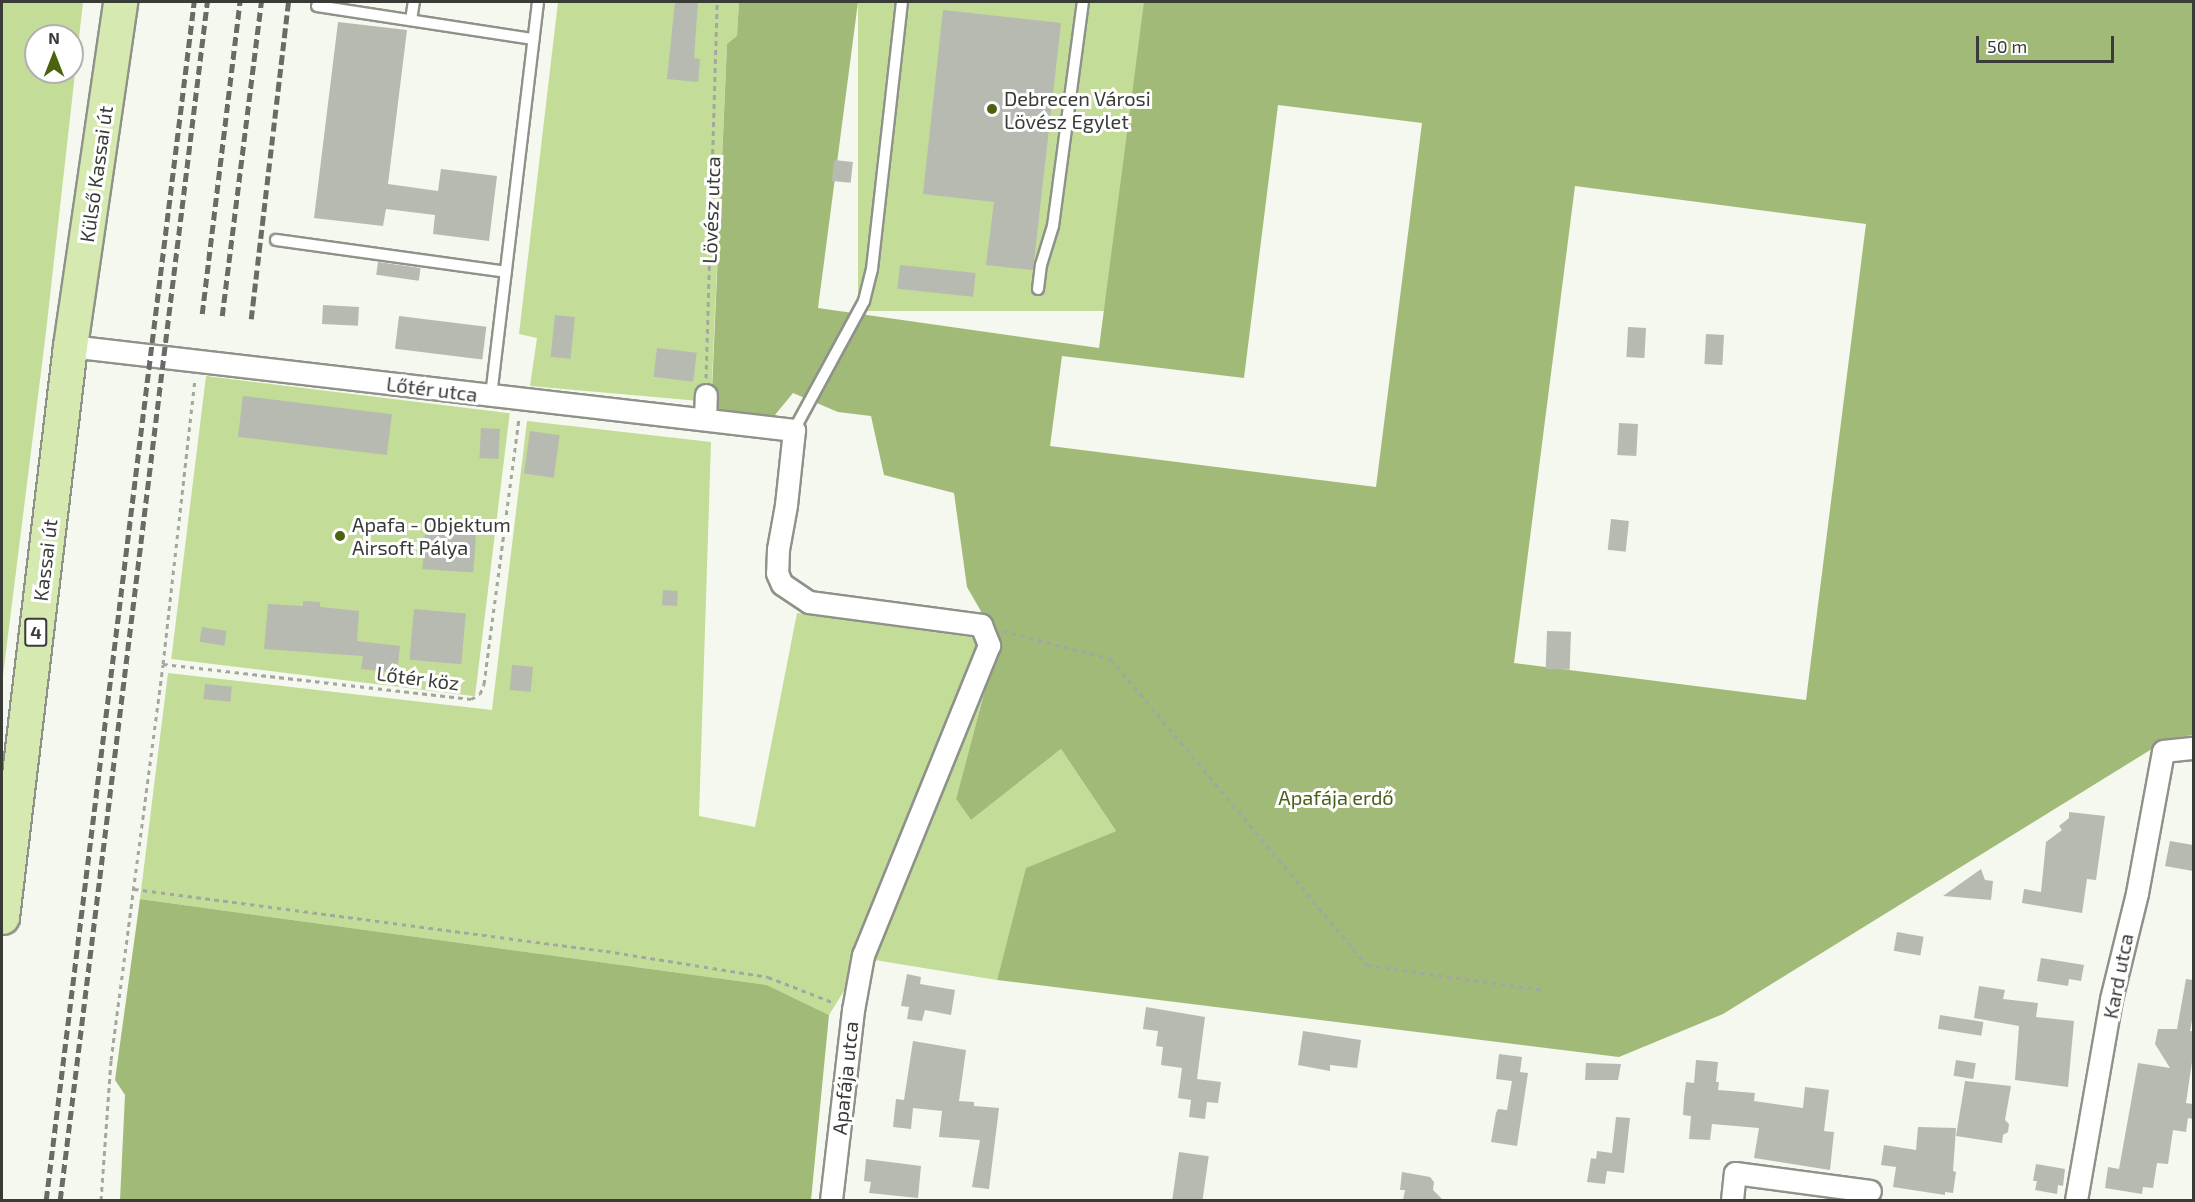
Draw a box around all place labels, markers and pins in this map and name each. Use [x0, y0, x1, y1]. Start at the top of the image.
place label: Debrecen Városi Lövész Egylet [1004, 86, 1151, 133]
marker: Debrecen Városi Lövész Egylet [985, 102, 999, 116]
place label: Apafa - Objektum Airsoft Pálya [352, 512, 511, 559]
marker: Apafa - Objektum Airsoft Pálya [333, 529, 347, 543]

